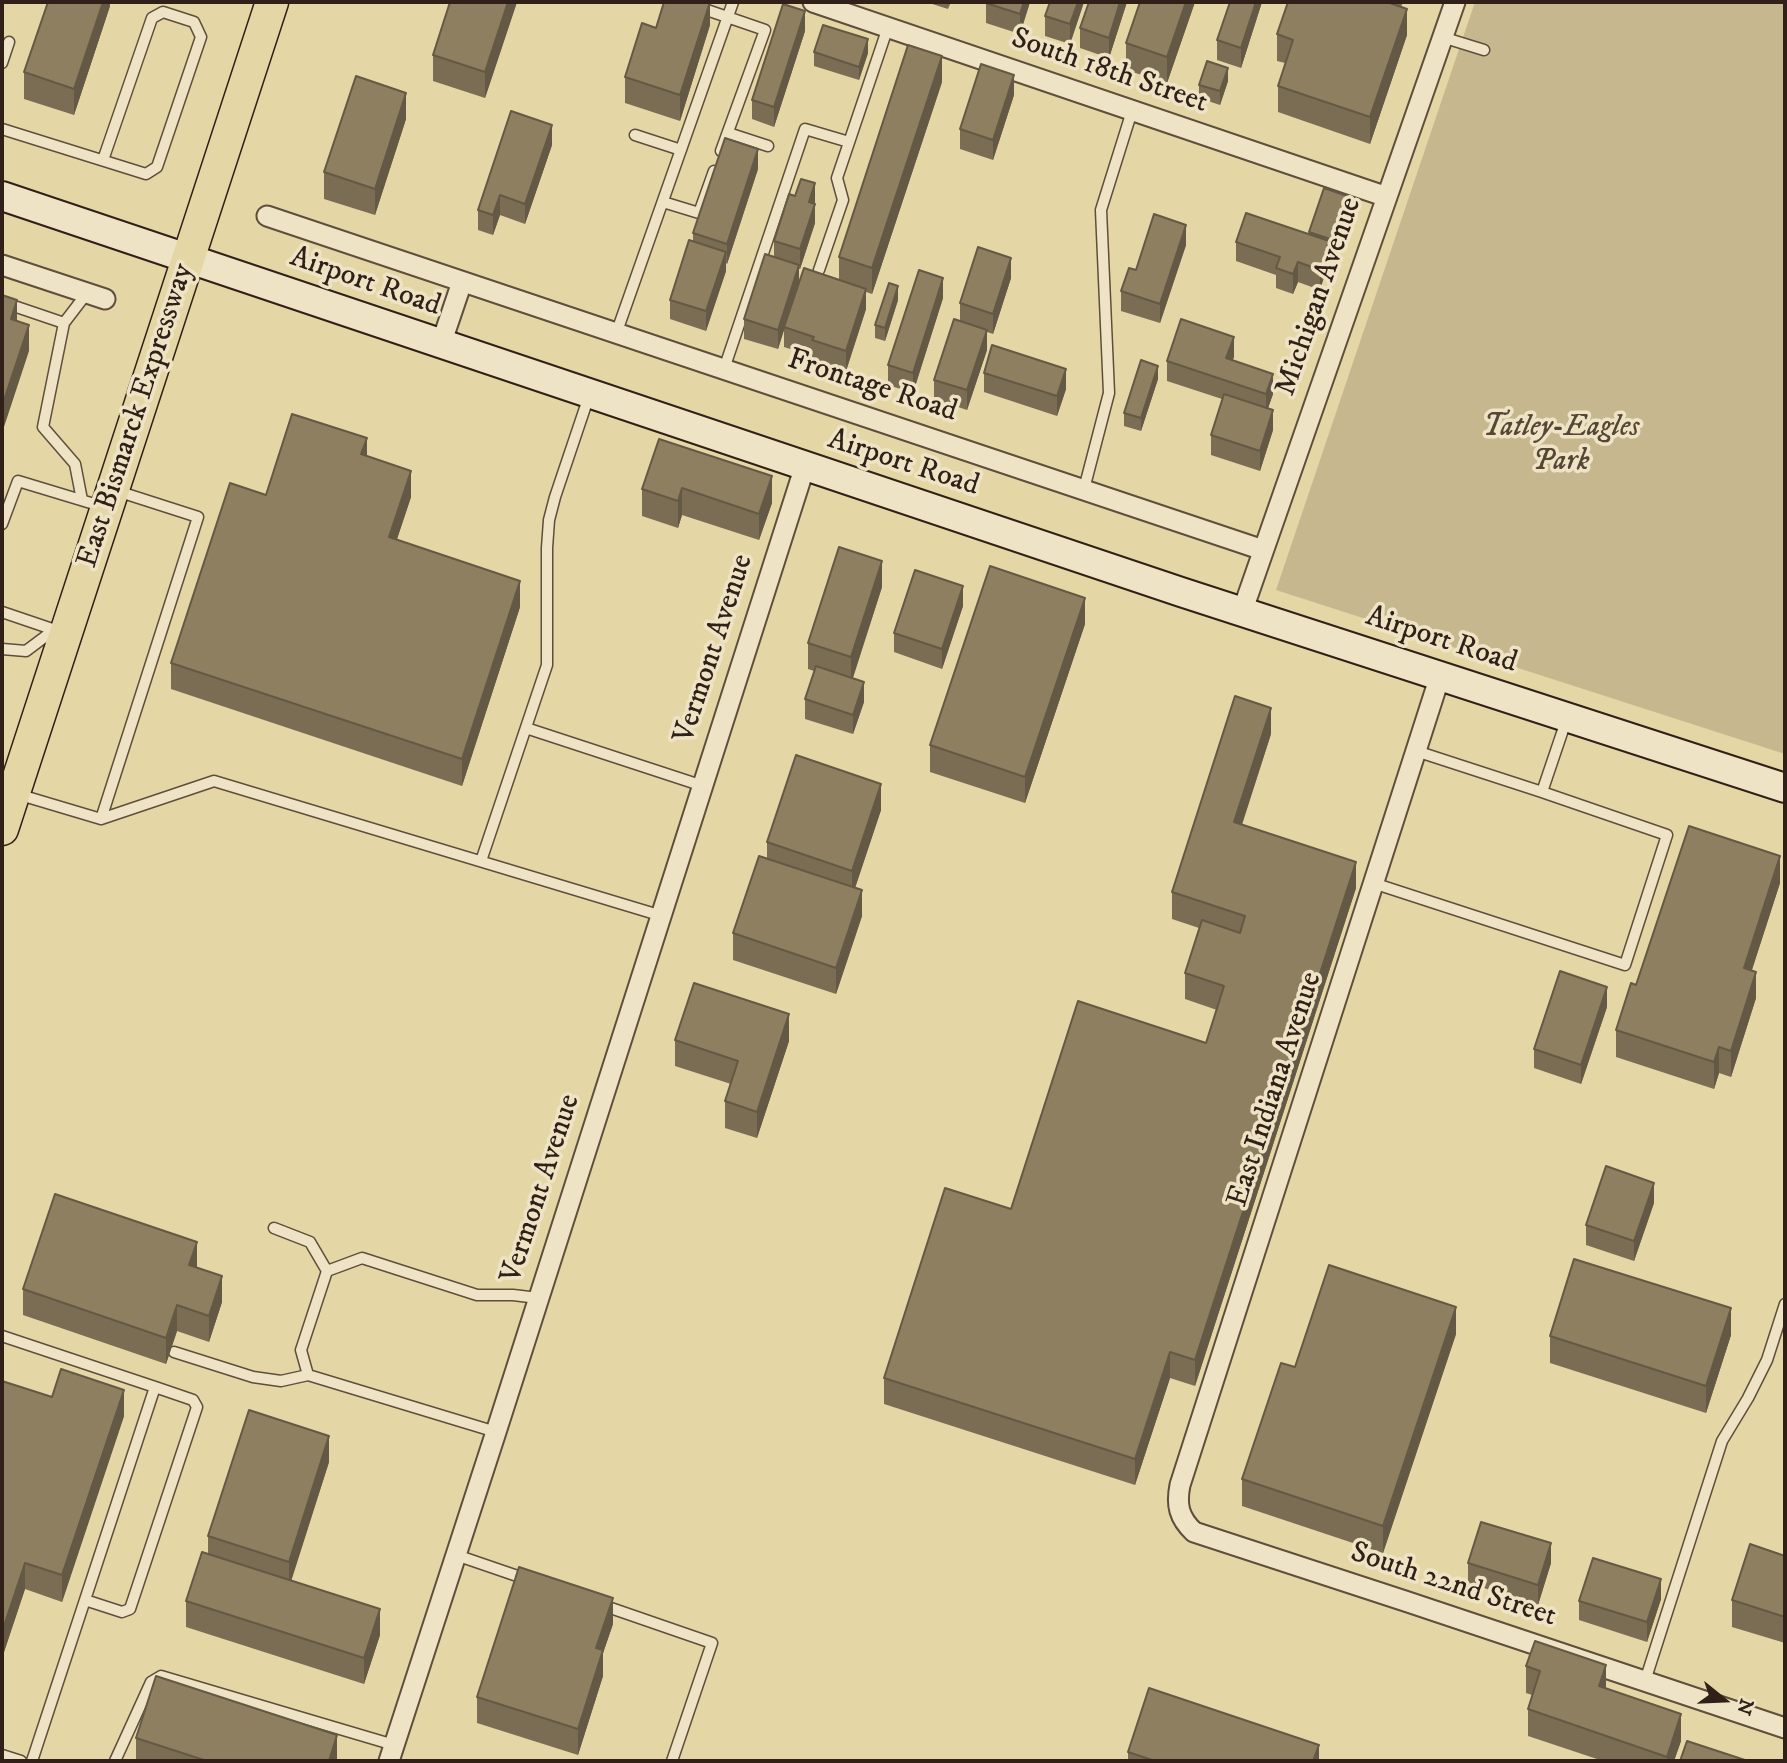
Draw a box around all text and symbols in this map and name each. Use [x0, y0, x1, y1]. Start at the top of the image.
street label: South 18th Street [1006, 22, 1212, 122]
street label: Michigan Avenue [1269, 193, 1371, 401]
street label: Airport Road [285, 240, 445, 326]
street label: East Bismarck Expressway [71, 259, 203, 573]
street label: Frontage Road [783, 343, 961, 431]
park label: Tatley-Eagles Park [1483, 411, 1639, 481]
street label: Airport Road [823, 423, 983, 505]
street label: Vermont Avenue [668, 550, 762, 748]
street label: Airport Road [1361, 600, 1521, 682]
street label: East Indiana Avenue [1221, 968, 1331, 1212]
street label: Vermont Avenue [495, 1090, 589, 1288]
street label: South 22nd Street [1346, 1536, 1560, 1636]
north arrow [1689, 1665, 1759, 1735]
text: N [1731, 1696, 1758, 1718]

